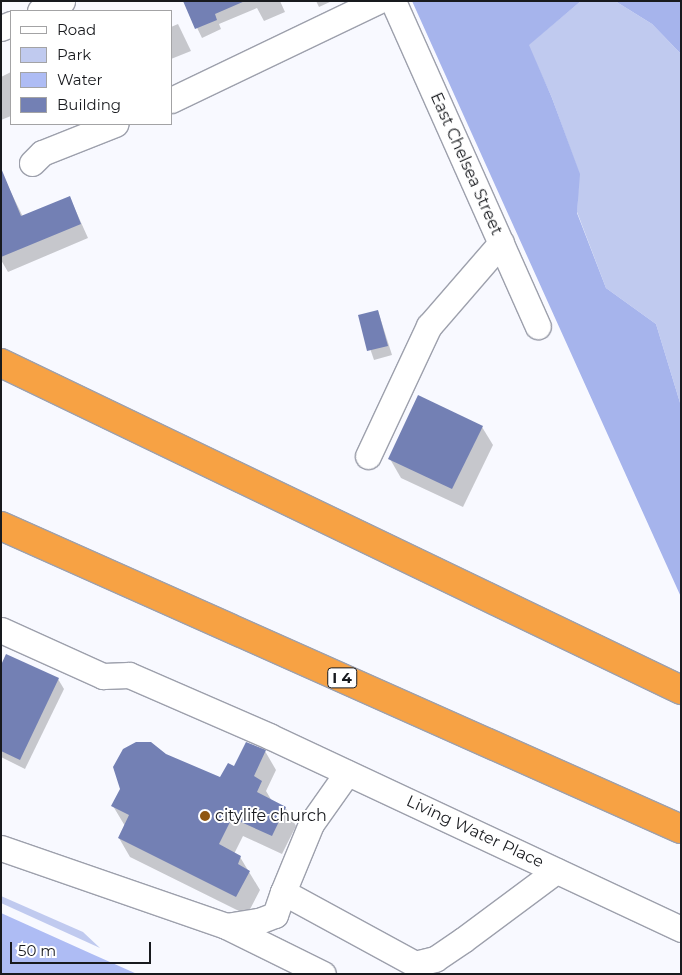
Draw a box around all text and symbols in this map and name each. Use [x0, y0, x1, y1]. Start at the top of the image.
legend [10, 10, 172, 125]
text: Road [57, 20, 96, 39]
text: Park [57, 45, 91, 64]
text: Water [57, 70, 103, 89]
street label: East Chelsea Street [426, 90, 506, 238]
text: Building [57, 95, 121, 114]
road number: I 4 [327, 666, 357, 690]
street label: Living Water Place [403, 792, 547, 872]
place label: citylife church [215, 806, 327, 826]
marker: citylife church [199, 810, 211, 822]
scale bar [12, 932, 154, 964]
text: 50 m [18, 941, 56, 960]

